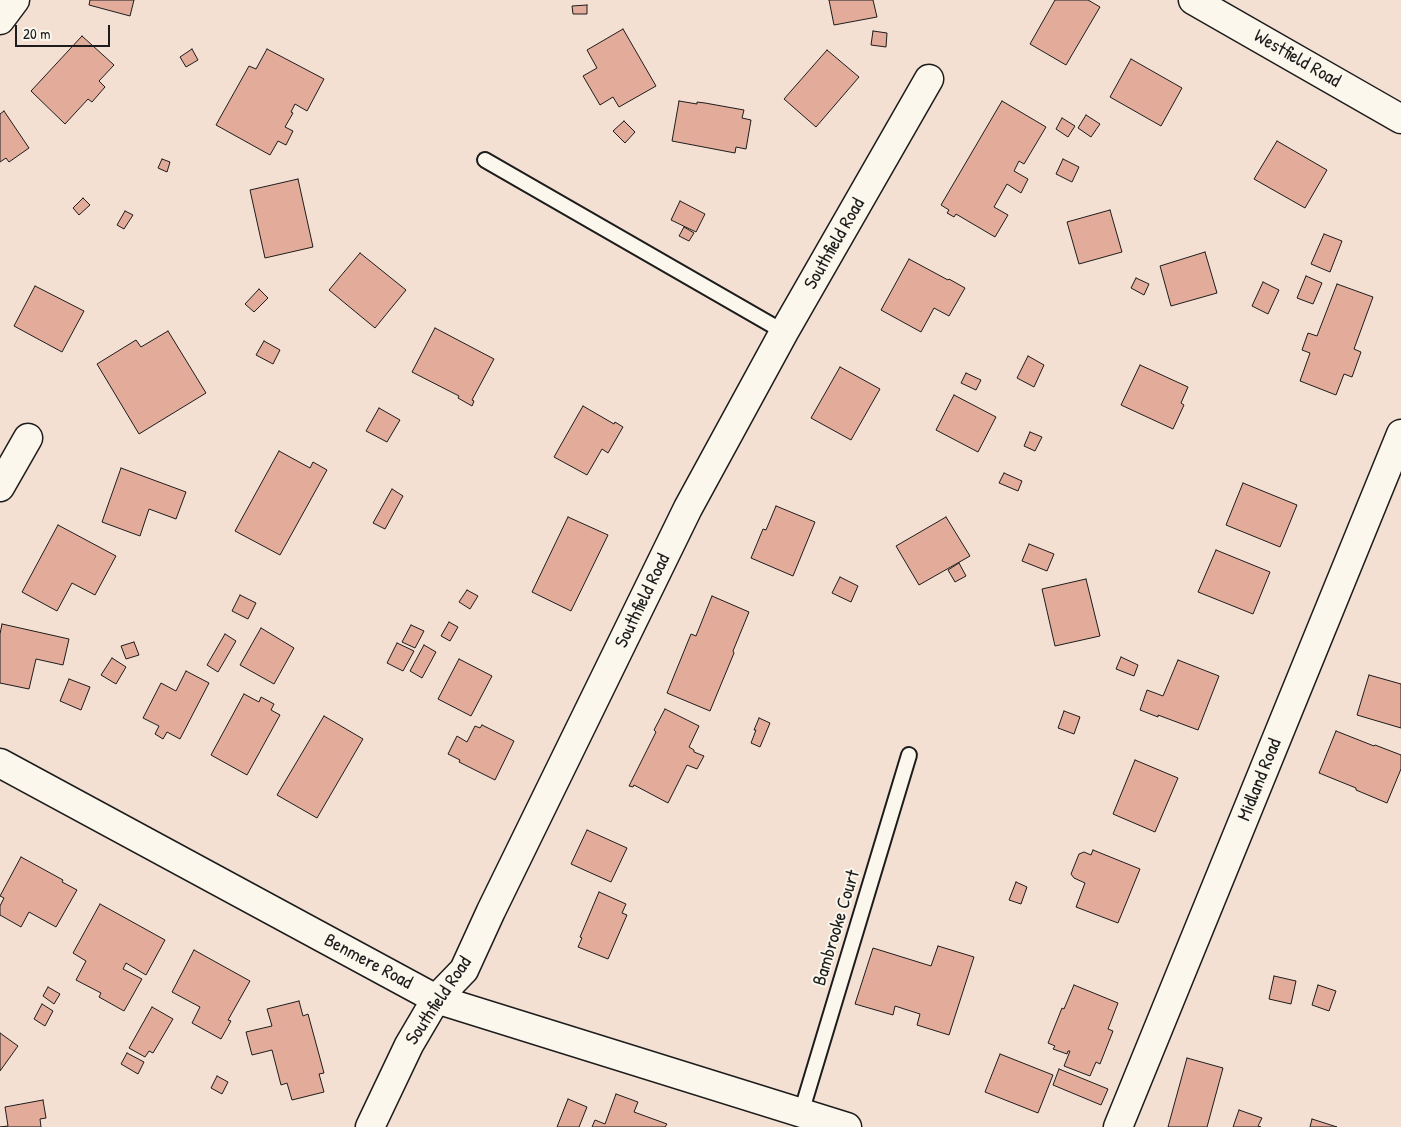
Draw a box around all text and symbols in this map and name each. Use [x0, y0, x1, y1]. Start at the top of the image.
scale bar [18, 15, 112, 47]
text: 20 m [23, 23, 50, 44]
street label: Westfield Road [1250, 25, 1344, 93]
street label: Southfield Road [800, 194, 870, 294]
street label: Southfield Road [610, 550, 676, 652]
street label: Midland Road [1233, 735, 1287, 825]
street label: Bambrooke Court [809, 867, 865, 989]
street label: Benmere Road [320, 929, 416, 995]
street label: Southfield Road [401, 952, 477, 1050]

